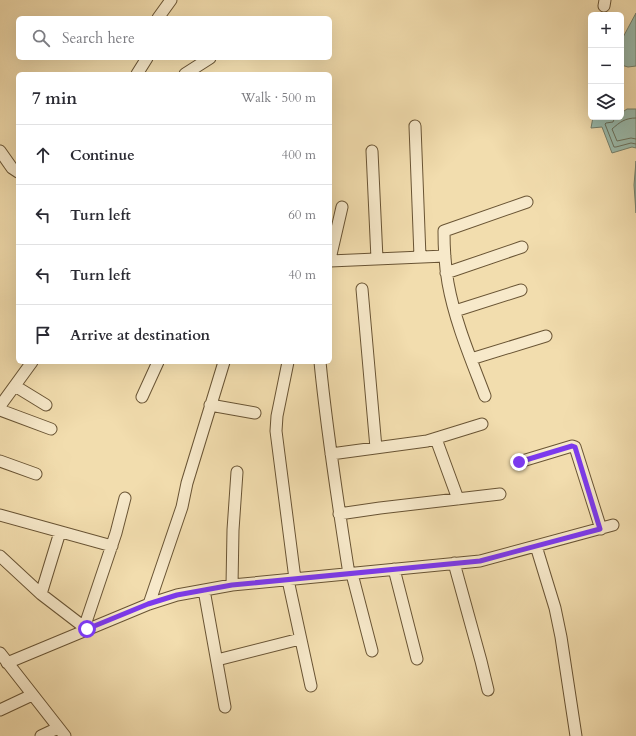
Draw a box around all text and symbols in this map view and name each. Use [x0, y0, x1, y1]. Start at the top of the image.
map controls [588, 12, 624, 120]
button: + [588, 12, 624, 48]
search box [16, 16, 332, 60]
icon: search [30, 27, 52, 49]
text: Search here [62, 28, 135, 48]
button: − [588, 48, 624, 84]
button: layers [588, 84, 624, 120]
text: 7 min [32, 87, 77, 110]
text: Walk · 500 m [241, 89, 316, 107]
icon: ahead [32, 144, 54, 166]
text: Continue [70, 145, 135, 165]
text: 400 m [282, 146, 316, 164]
icon: left [32, 204, 54, 226]
text: Turn left [70, 205, 131, 225]
text: 60 m [288, 206, 316, 224]
icon: left [32, 264, 54, 286]
text: Turn left [70, 265, 131, 285]
text: 40 m [288, 266, 316, 284]
icon: arrive [32, 324, 54, 346]
text: Arrive at destination [70, 325, 210, 345]
route end [510, 453, 528, 471]
route start [78, 620, 96, 638]

